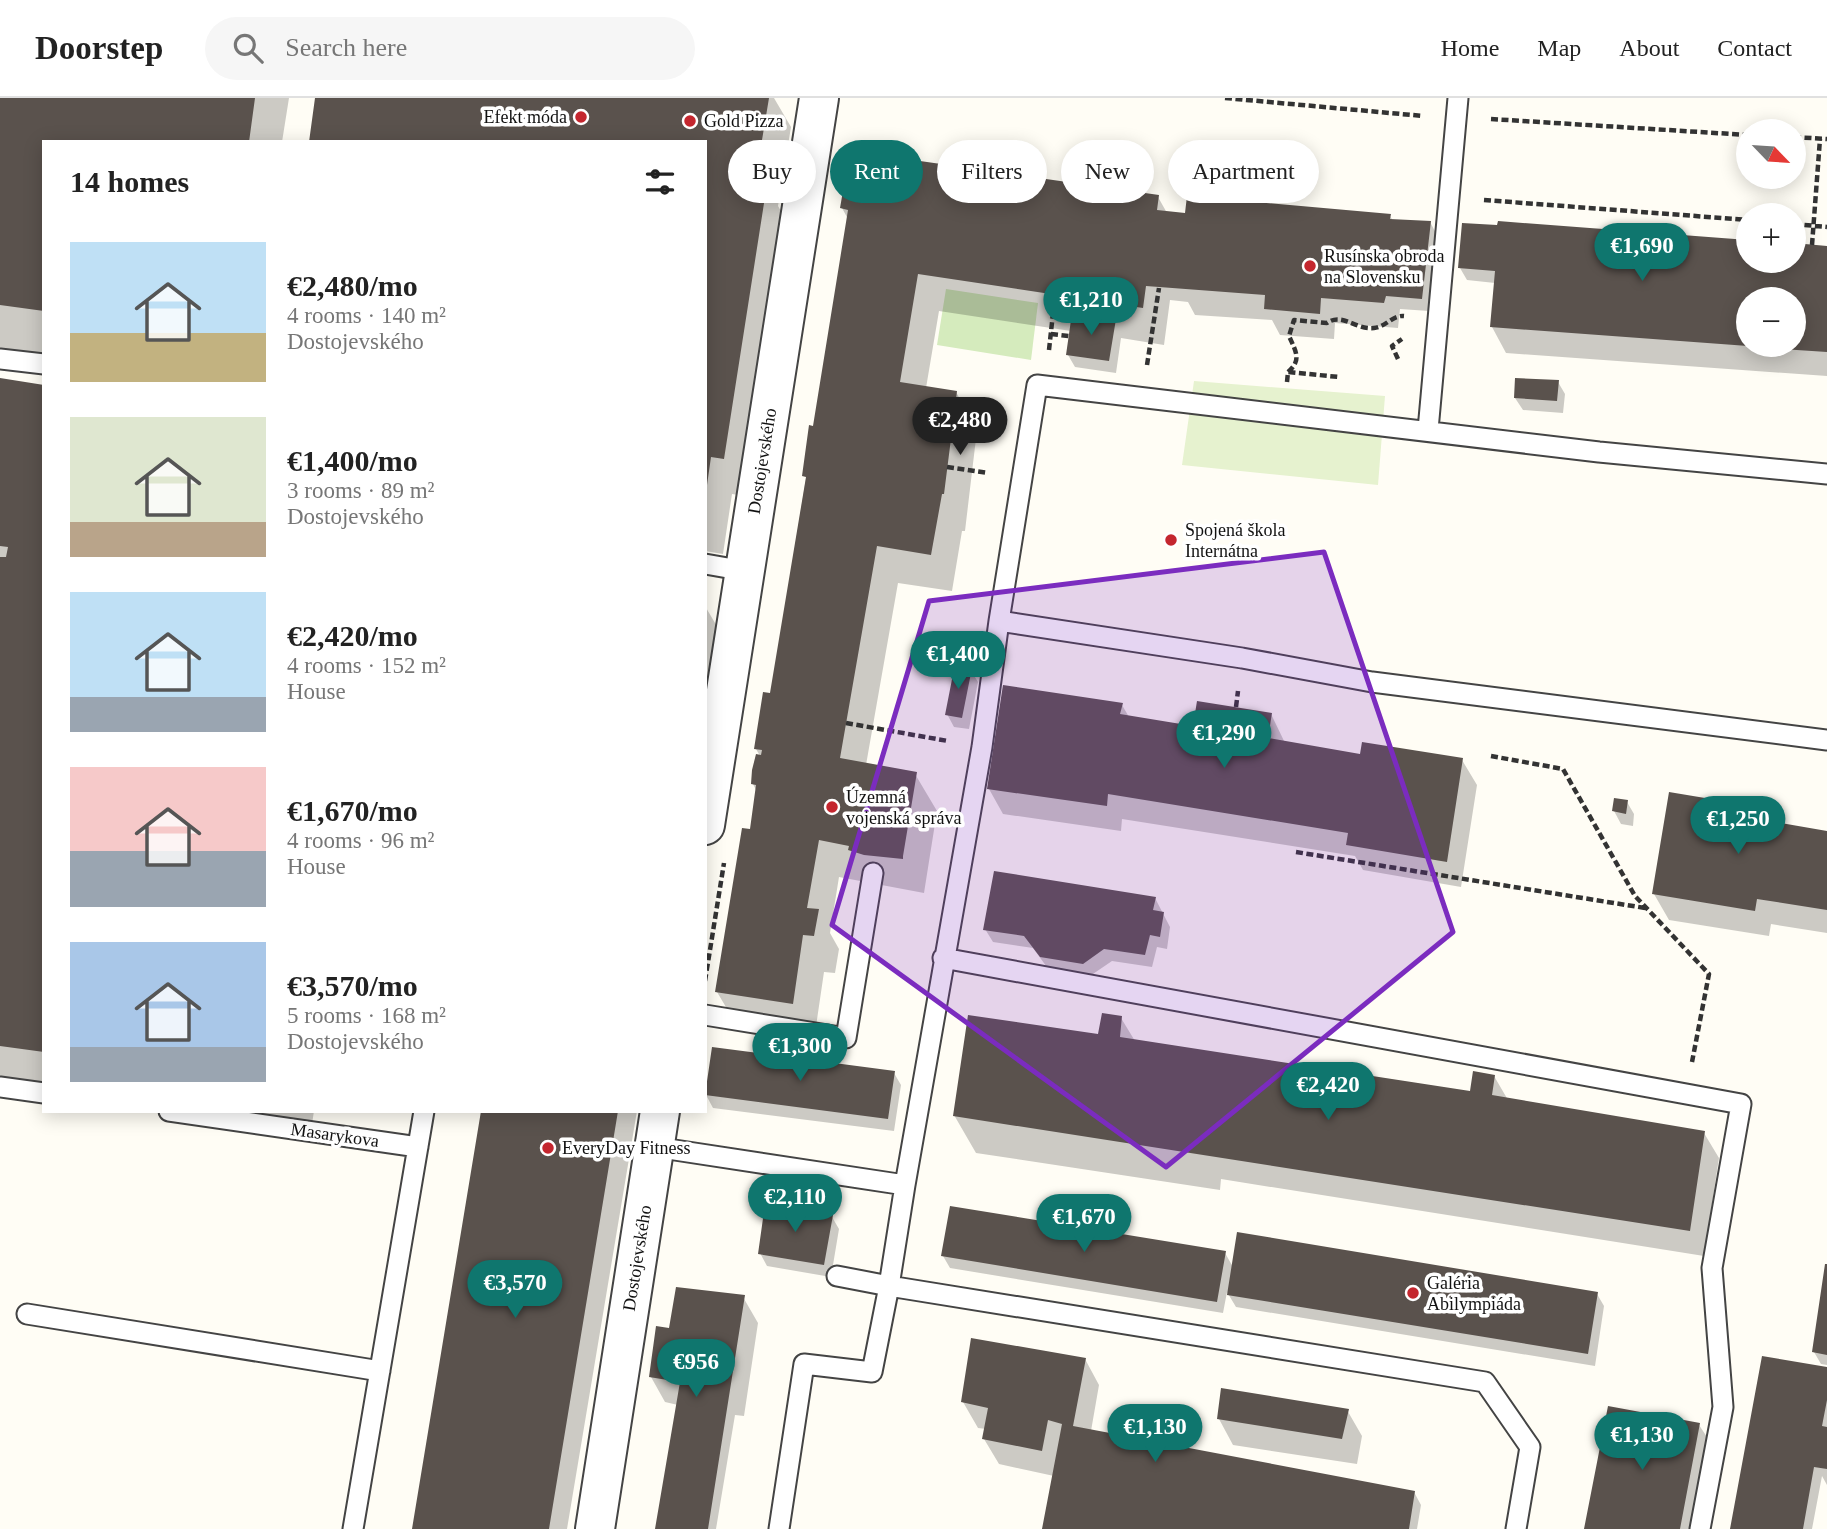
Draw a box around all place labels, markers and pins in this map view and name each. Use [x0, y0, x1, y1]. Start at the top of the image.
place label: Efekt móda [484, 107, 567, 127]
marker: Efekt móda [573, 109, 589, 125]
place label: Gold Pizza [704, 111, 783, 131]
marker: Gold Pizza [682, 113, 698, 129]
pin: €1,690 [1585, 223, 1699, 283]
place label: Rusínska obroda na Slovensku [1324, 246, 1445, 287]
marker: Rusínska obroda na Slovensku [1302, 258, 1318, 274]
pin: €1,210 [1034, 278, 1148, 337]
pin: €2,480 [903, 398, 1017, 457]
place label: Spojená škola Internátna [1185, 520, 1286, 561]
marker: Spojená škola Internátna [1163, 532, 1179, 548]
pin: €1,400 [901, 632, 1015, 691]
pin: €1,290 [1167, 710, 1281, 770]
place label: Územná vojenská správa [846, 786, 961, 828]
pin: €1,250 [1681, 796, 1795, 856]
marker: Územná vojenská správa [824, 799, 840, 815]
pin: €1,300 [743, 1024, 857, 1083]
pin: €2,420 [1271, 1062, 1385, 1122]
place label: EveryDay Fitness [562, 1138, 690, 1158]
marker: EveryDay Fitness [540, 1140, 556, 1156]
pin: €2,110 [738, 1174, 852, 1234]
pin: €1,670 [1027, 1194, 1141, 1254]
pin: €3,570 [458, 1260, 572, 1320]
place label: Galéria Abilympiáda [1427, 1273, 1521, 1314]
marker: Galéria Abilympiáda [1405, 1285, 1421, 1301]
pin: €956 [655, 1340, 737, 1399]
pin: €1,130 [1098, 1404, 1212, 1464]
pin: €1,130 [1585, 1412, 1699, 1472]

